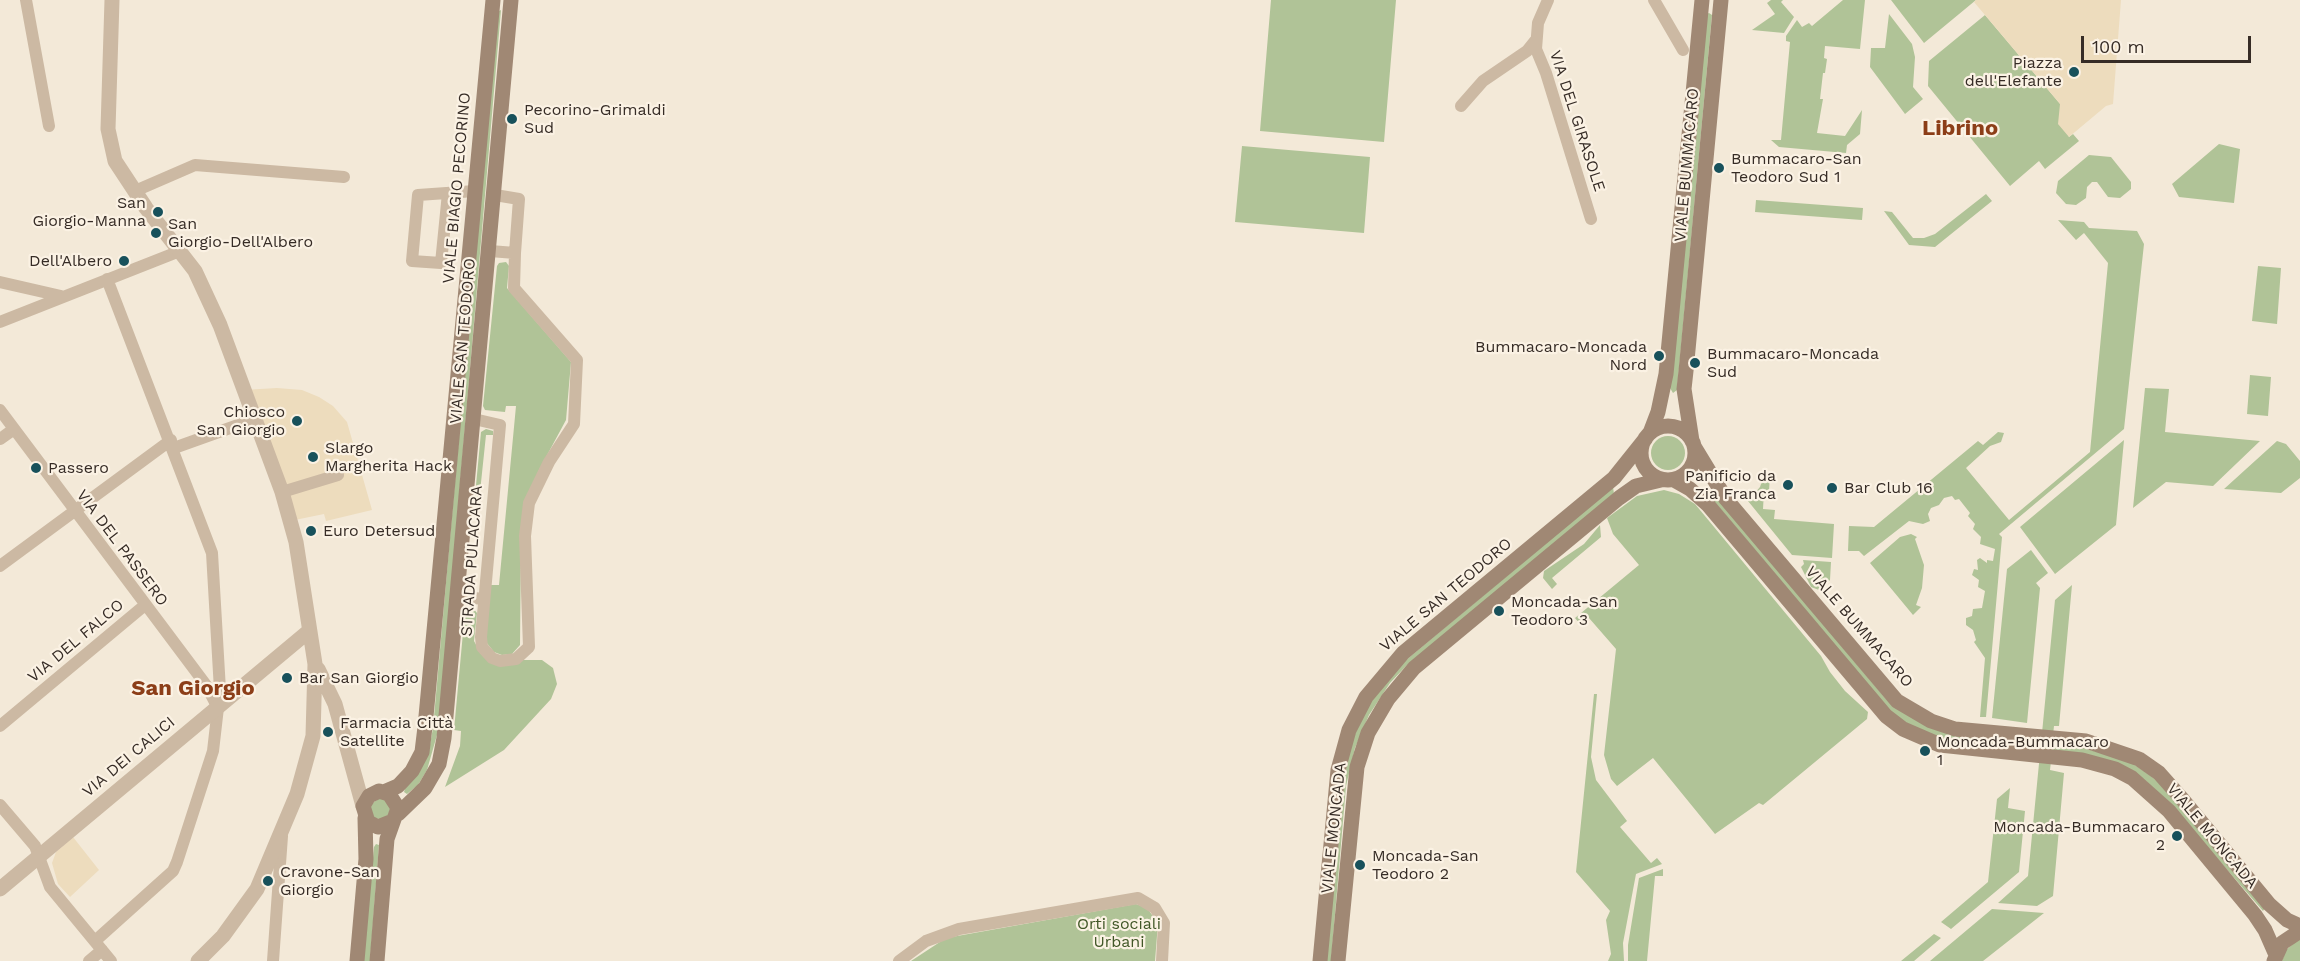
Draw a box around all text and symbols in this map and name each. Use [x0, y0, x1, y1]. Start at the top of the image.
scale bar [2084, 24, 2254, 62]
text: 100 m [2092, 36, 2145, 57]
street label: VIA DEL GIRASOLE [1545, 48, 1609, 194]
place label: Piazza dell'Elefante [1965, 53, 2062, 91]
marker: Piazza dell'Elefante [2067, 65, 2081, 79]
street label: VIALE BUMMACARO [1671, 87, 1703, 243]
street label: VIALE BIAGIO PECORINO [439, 92, 475, 284]
place label: Pecorino-Grimaldi Sud [524, 100, 666, 138]
marker: Pecorino-Grimaldi Sud [505, 112, 519, 126]
district label: Librino [1922, 116, 1998, 142]
place label: Bummacaro-San Teodoro Sud 1 [1731, 149, 1862, 187]
marker: Bummacaro-San Teodoro Sud 1 [1712, 161, 1726, 175]
place label: San Giorgio-Manna [32, 193, 146, 231]
marker: San Giorgio-Manna [151, 205, 165, 219]
place label: San Giorgio-Dell'Albero [168, 214, 313, 252]
marker: San Giorgio-Dell'Albero [149, 226, 163, 240]
place label: Dell'Albero [29, 251, 112, 271]
marker: Dell'Albero [117, 254, 131, 268]
street label: VIALE SAN TEODORO [446, 257, 480, 425]
place label: Bummacaro-Moncada Nord [1475, 337, 1647, 375]
place label: Bummacaro-Moncada Sud [1707, 344, 1879, 382]
marker: Bummacaro-Moncada Nord [1652, 349, 1666, 363]
marker: Bummacaro-Moncada Sud [1688, 356, 1702, 370]
place label: Chiosco San Giorgio [197, 402, 285, 440]
marker: Chiosco San Giorgio [290, 414, 304, 428]
place label: Slargo Margherita Hack [325, 438, 452, 476]
marker: Slargo Margherita Hack [306, 450, 320, 464]
place label: Passero [48, 458, 109, 478]
marker: Passero [29, 461, 43, 475]
place label: Panificio da Zia Franca [1685, 466, 1776, 504]
marker: Panificio da Zia Franca [1781, 478, 1795, 492]
place label: Bar Club 16 [1844, 478, 1933, 498]
marker: Bar Club 16 [1825, 481, 1839, 495]
street label: STRADA PULACARA [457, 485, 487, 637]
street label: VIA DEL PASSERO [72, 486, 172, 610]
place label: Euro Detersud [323, 521, 435, 541]
marker: Euro Detersud [304, 524, 318, 538]
street label: VIALE SAN TEODORO [1376, 534, 1516, 656]
street label: VIALE BUMMACARO [1801, 562, 1917, 692]
place label: Moncada-San Teodoro 3 [1511, 592, 1618, 630]
street label: VIA DEL FALCO [24, 595, 128, 687]
marker: Moncada-San Teodoro 3 [1492, 604, 1506, 618]
place label: Bar San Giorgio [299, 668, 419, 688]
marker: Bar San Giorgio [280, 671, 294, 685]
district label: San Giorgio [131, 676, 255, 702]
street label: VIA DEI CALICI [79, 713, 179, 801]
place label: Farmacia Città Satellite [340, 713, 453, 751]
marker: Farmacia Città Satellite [321, 725, 335, 739]
place label: Moncada-Bummacaro 1 [1937, 732, 2109, 770]
marker: Moncada-Bummacaro 1 [1918, 744, 1932, 758]
street label: VIALE MONCADA [1318, 762, 1350, 894]
street label: VIALE MONCADA [2162, 779, 2262, 893]
place label: Moncada-Bummacaro 2 [1993, 817, 2165, 855]
marker: Moncada-Bummacaro 2 [2170, 829, 2184, 843]
place label: Moncada-San Teodoro 2 [1372, 846, 1479, 884]
marker: Moncada-San Teodoro 2 [1353, 858, 1367, 872]
place label: Cravone-San Giorgio [280, 862, 380, 900]
marker: Cravone-San Giorgio [261, 874, 275, 888]
park label: Orti sociali Urbani [1077, 914, 1161, 952]

